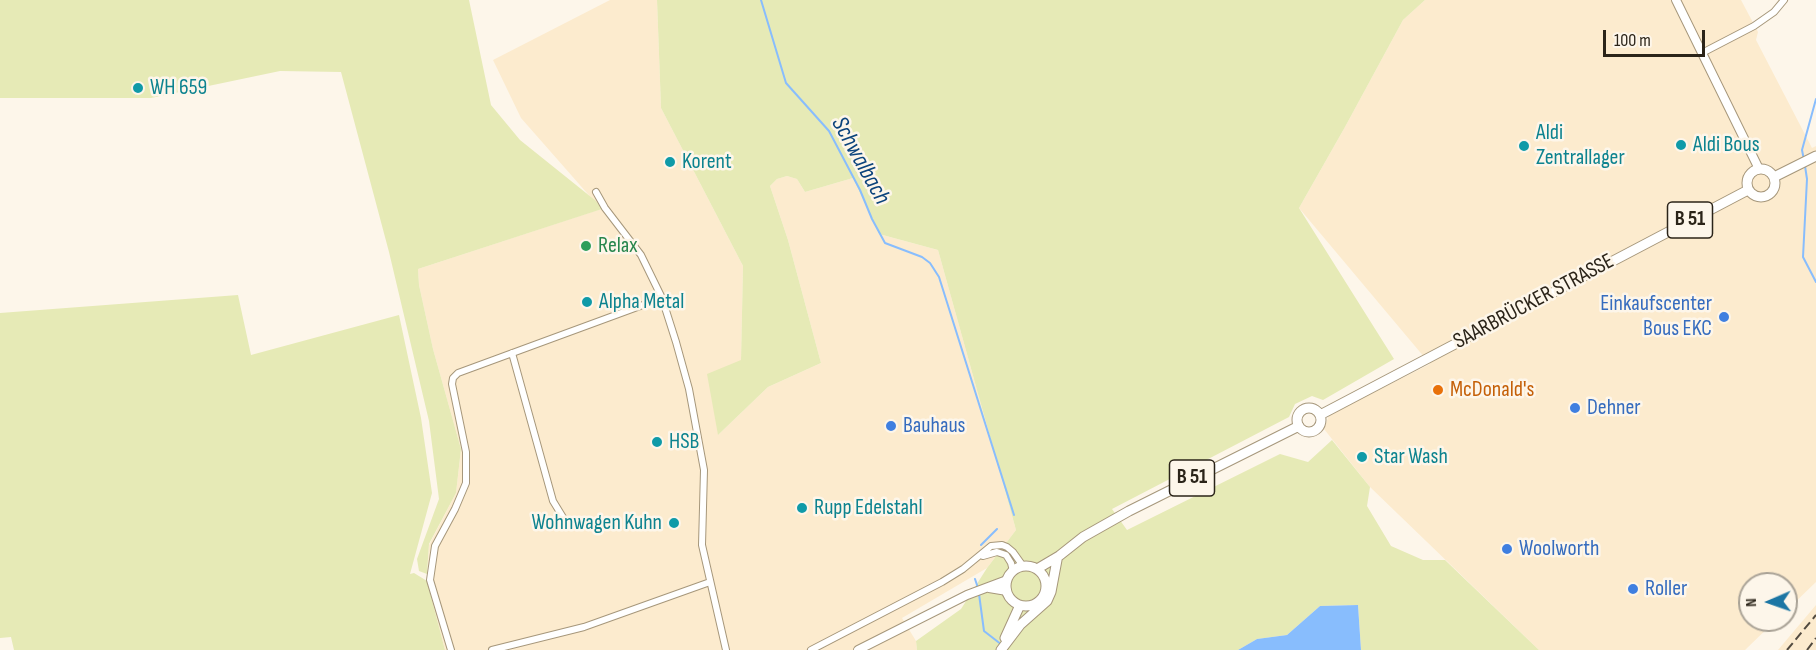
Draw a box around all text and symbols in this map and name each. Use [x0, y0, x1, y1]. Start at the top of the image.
scale bar [1606, 18, 1708, 56]
text: 100 m [1614, 30, 1651, 51]
place label: WH 659 [150, 75, 207, 101]
marker: WH 659 [131, 81, 145, 95]
water label: Schwalbach [824, 112, 896, 210]
place label: Aldi Zentrallager [1536, 120, 1625, 172]
place label: Aldi Bous [1693, 132, 1760, 158]
marker: Aldi Bous [1674, 138, 1688, 152]
marker: Aldi Zentrallager [1517, 139, 1531, 153]
place label: Korent [682, 149, 732, 175]
marker: Korent [663, 155, 677, 169]
road number: B 51 [1668, 202, 1712, 238]
place label: Relax [598, 233, 638, 259]
marker: Relax [579, 239, 593, 253]
street label: SAARBRÜCKER STRASSE [1449, 249, 1619, 355]
place label: Alpha Metal [599, 289, 684, 315]
place label: Einkaufscenter Bous EKC [1600, 291, 1712, 342]
marker: Alpha Metal [580, 295, 594, 309]
marker: Einkaufscenter Bous EKC [1717, 310, 1731, 324]
place label: McDonald's [1450, 377, 1534, 403]
marker: McDonald's [1431, 383, 1445, 397]
place label: Dehner [1587, 395, 1641, 421]
marker: Dehner [1568, 401, 1582, 415]
place label: Bauhaus [903, 413, 966, 439]
marker: Bauhaus [884, 419, 898, 433]
place label: HSB [669, 429, 699, 455]
marker: HSB [650, 435, 664, 449]
place label: Star Wash [1374, 444, 1448, 470]
marker: Star Wash [1355, 450, 1369, 464]
road number: B 51 [1170, 460, 1214, 496]
place label: Rupp Edelstahl [814, 495, 923, 521]
marker: Rupp Edelstahl [795, 501, 809, 515]
place label: Wohnwagen Kuhn [531, 510, 662, 536]
marker: Wohnwagen Kuhn [667, 516, 681, 530]
place label: Woolworth [1519, 536, 1599, 562]
marker: Woolworth [1500, 542, 1514, 556]
north arrow [1738, 572, 1798, 632]
place label: Roller [1645, 576, 1687, 602]
marker: Roller [1626, 582, 1640, 596]
text: N [1742, 598, 1761, 607]

